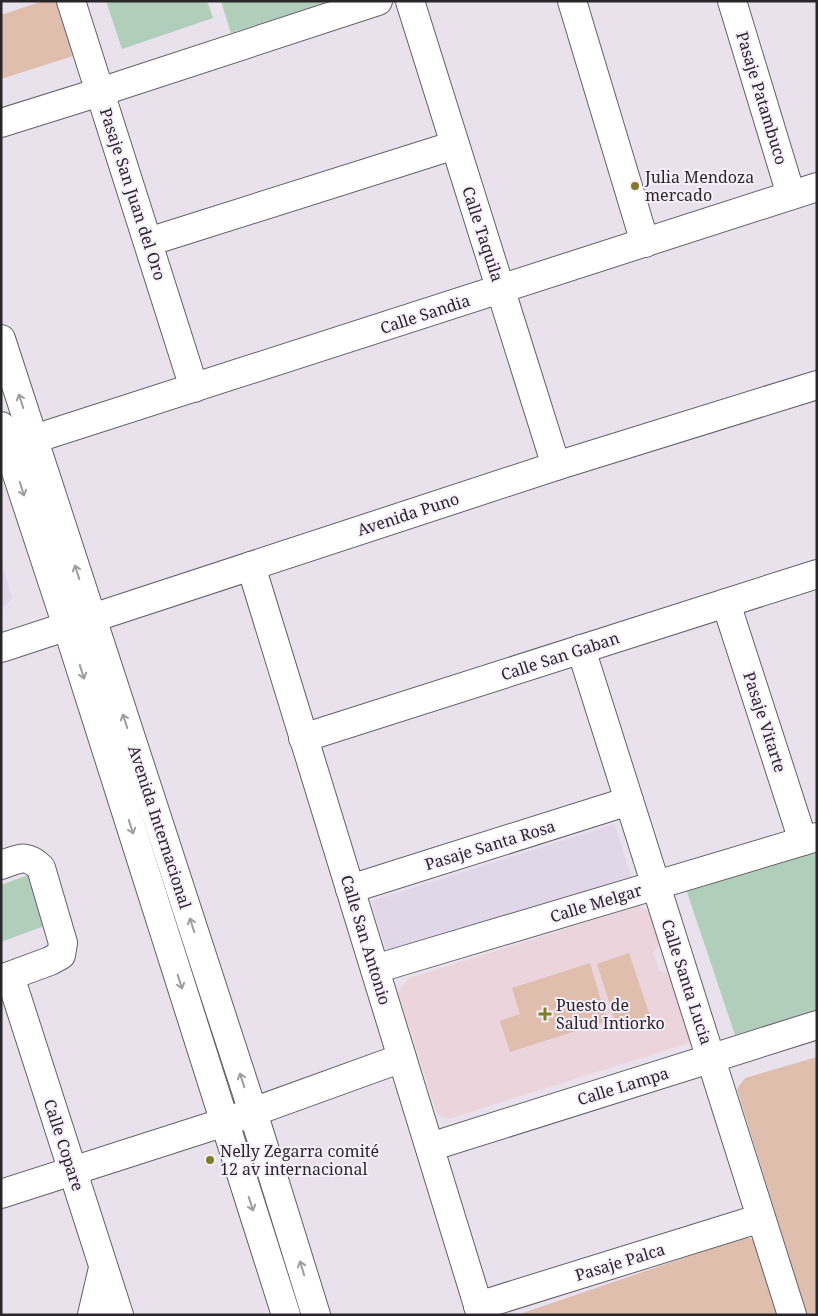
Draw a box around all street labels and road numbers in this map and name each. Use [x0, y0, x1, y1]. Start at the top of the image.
street label: Pasaje Patambuco [731, 29, 793, 167]
street label: Pasaje San Juan del Oro [95, 105, 171, 283]
street label: Calle Taquila [457, 184, 509, 284]
street label: Calle Sandia [377, 289, 473, 339]
street label: Avenida Puno [354, 487, 462, 541]
street label: Calle San Gaban [498, 626, 622, 686]
street label: Pasaje Vitarte [738, 669, 792, 775]
street label: Avenida Internacional [123, 743, 197, 911]
street label: Pasaje Santa Rosa [422, 815, 558, 875]
street label: Calle San Antonio [336, 872, 396, 1008]
street label: Calle Melgar [547, 878, 645, 927]
street label: Calle Santa Lucia [656, 917, 718, 1047]
street label: Calle Lampa [575, 1062, 671, 1110]
street label: Calle Copare [39, 1096, 89, 1194]
street label: Pasaje Palca [572, 1238, 668, 1286]

